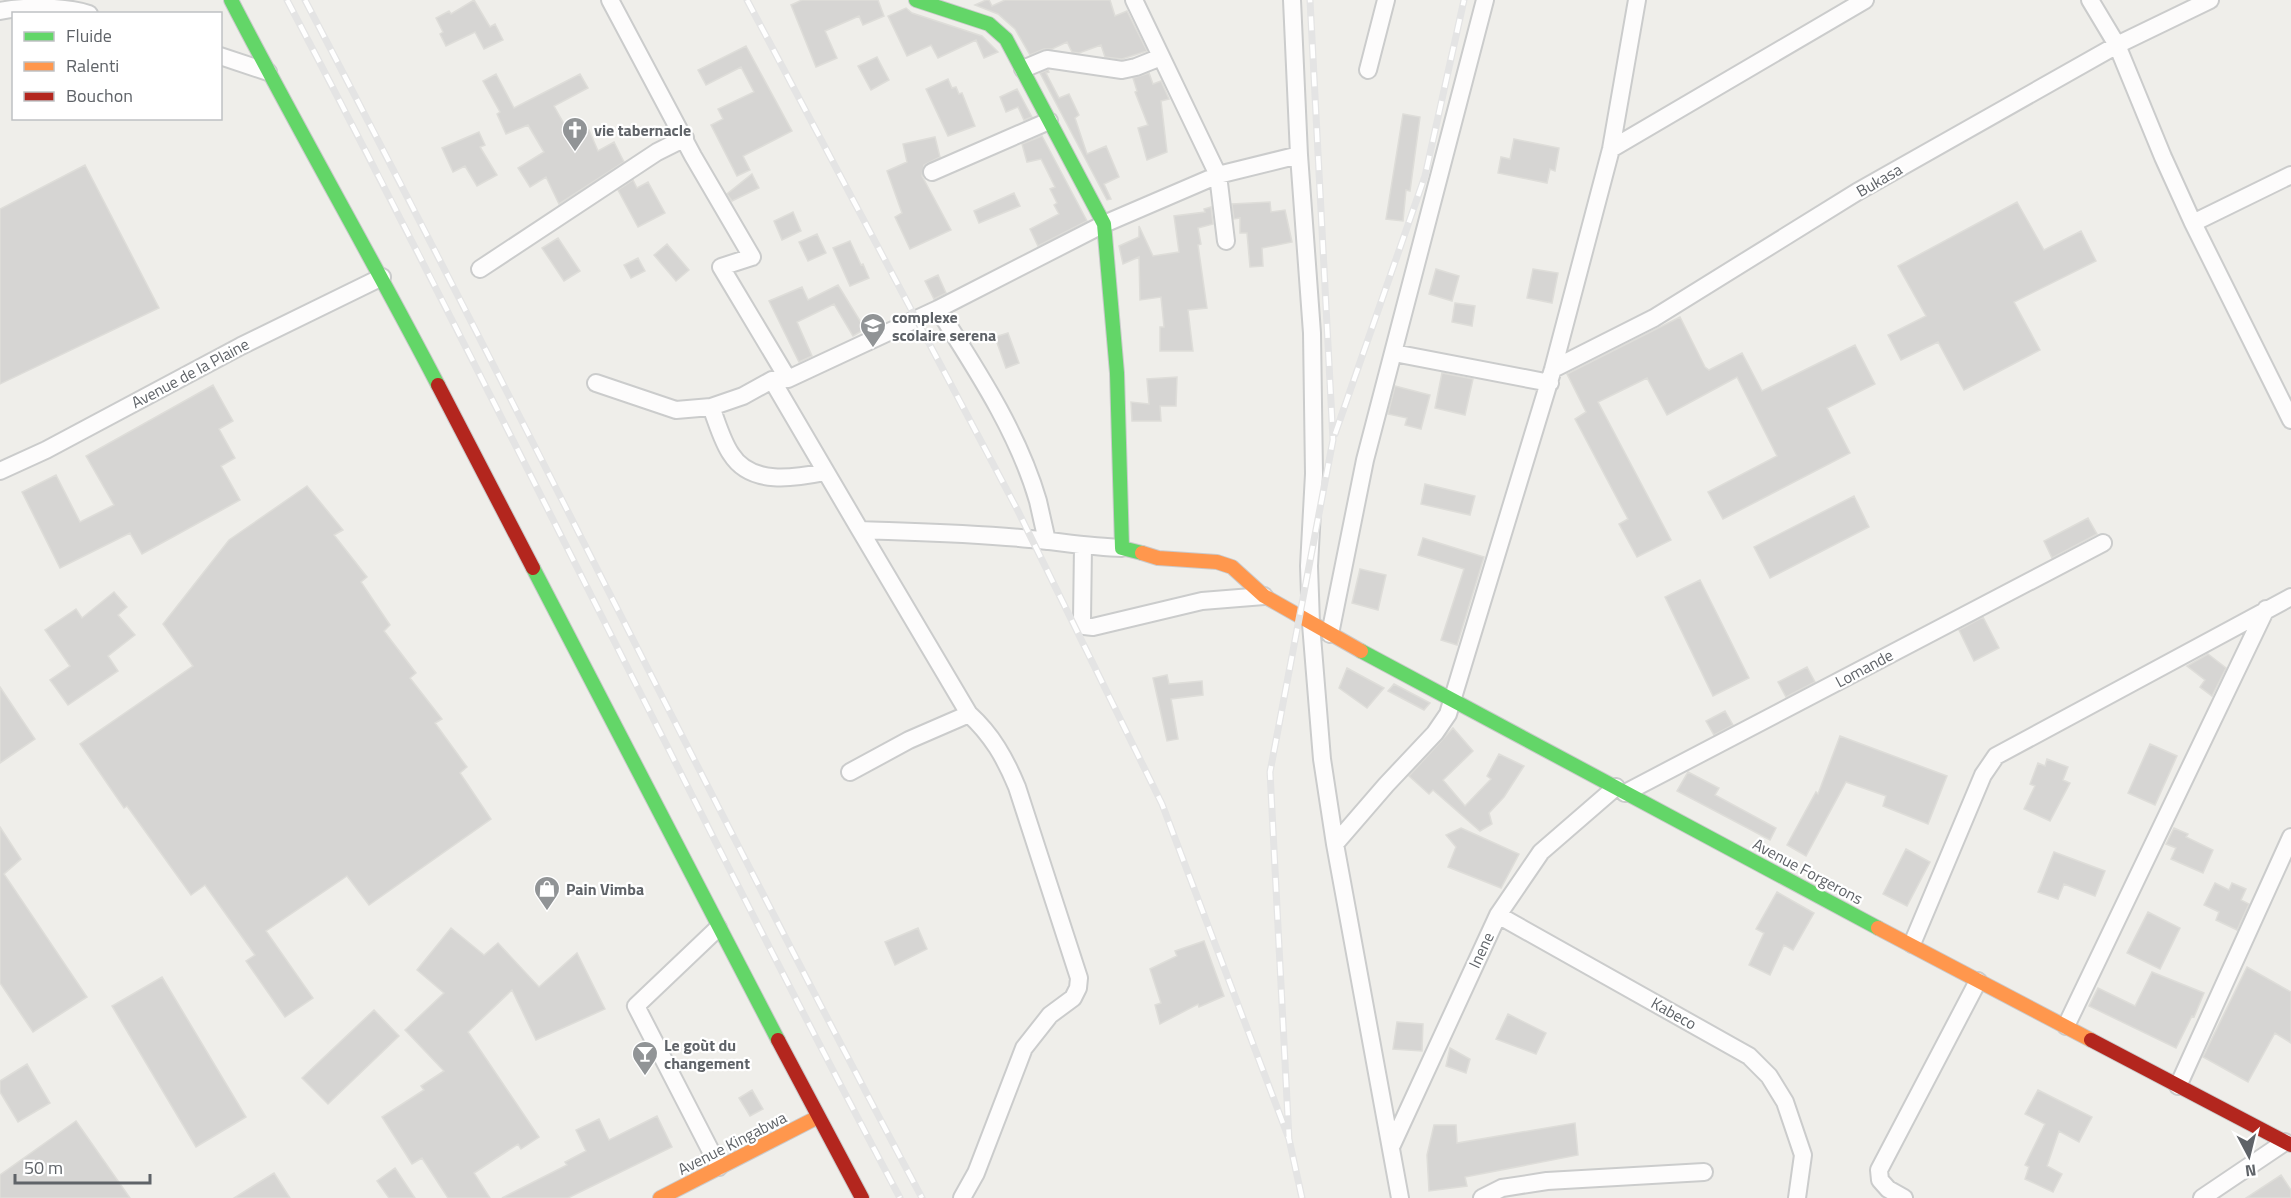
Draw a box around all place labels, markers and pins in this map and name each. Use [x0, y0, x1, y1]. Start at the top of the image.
church icon: vie tabernacle [560, 115, 590, 153]
place label: vie tabernacle [594, 118, 691, 142]
place label: complexe scolaire serena [892, 305, 996, 347]
school or university icon: complexe scolaire serena [858, 311, 888, 349]
shop icon: Pain Vimba [532, 874, 562, 912]
place label: Pain Vimba [566, 877, 644, 901]
place label: Le goùt du changement [664, 1033, 750, 1075]
bar icon: Le goùt du changement [630, 1039, 660, 1077]

